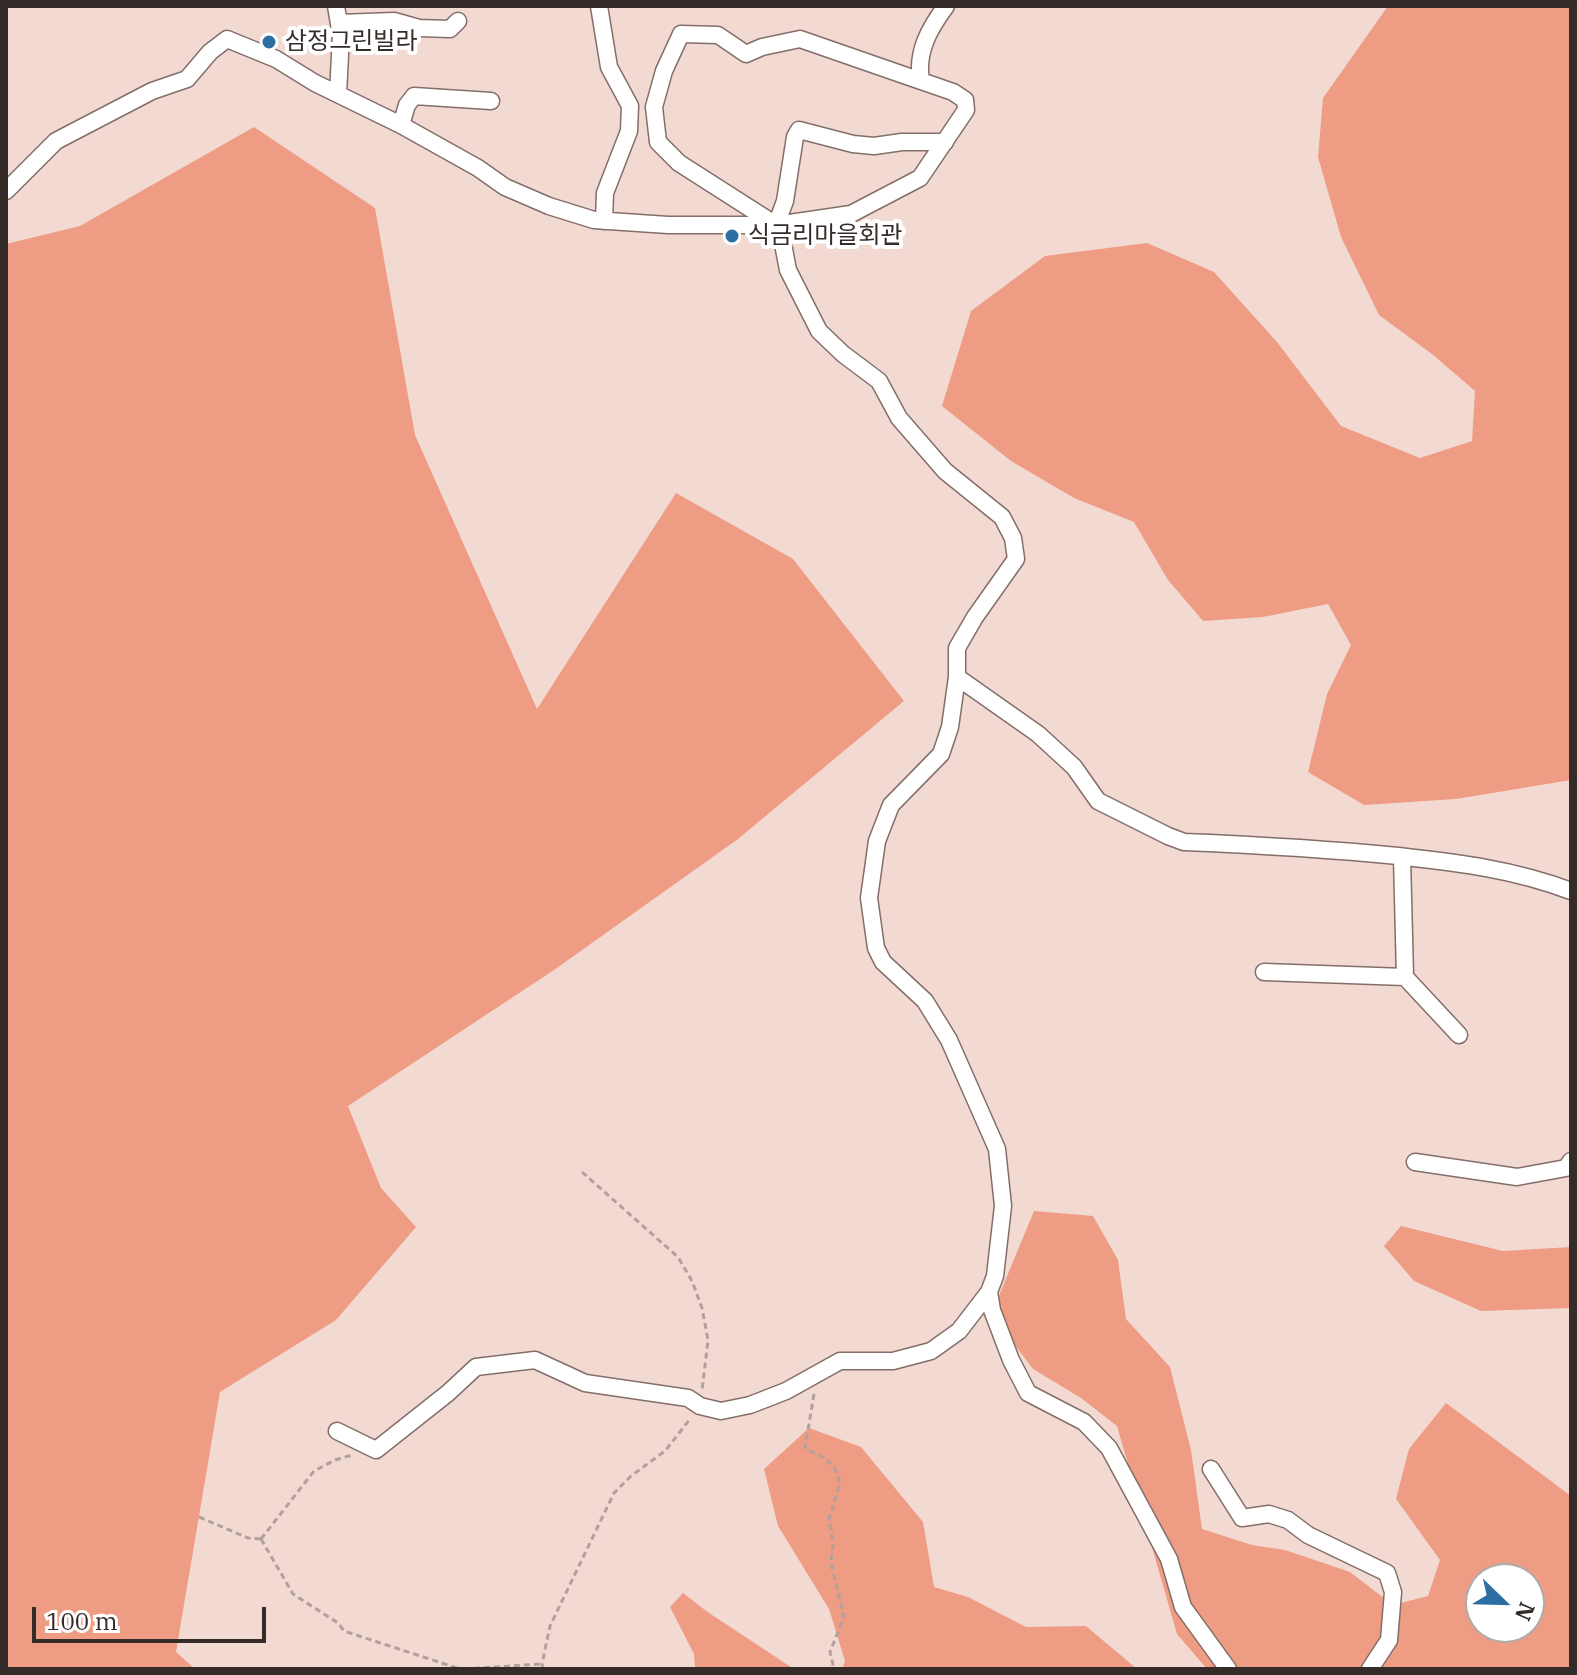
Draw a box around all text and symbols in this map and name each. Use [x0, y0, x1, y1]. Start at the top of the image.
place label: 삼정그린빌라 [285, 28, 417, 56]
marker: 삼정그린빌라 [260, 33, 278, 51]
place label: 식금리마을회관 [748, 222, 903, 250]
marker: 식금리마을회관 [723, 227, 741, 245]
north arrow [1465, 1563, 1545, 1643]
scale bar [36, 1591, 270, 1641]
text: N [1509, 1598, 1542, 1625]
text: 100 m [46, 1605, 118, 1637]

